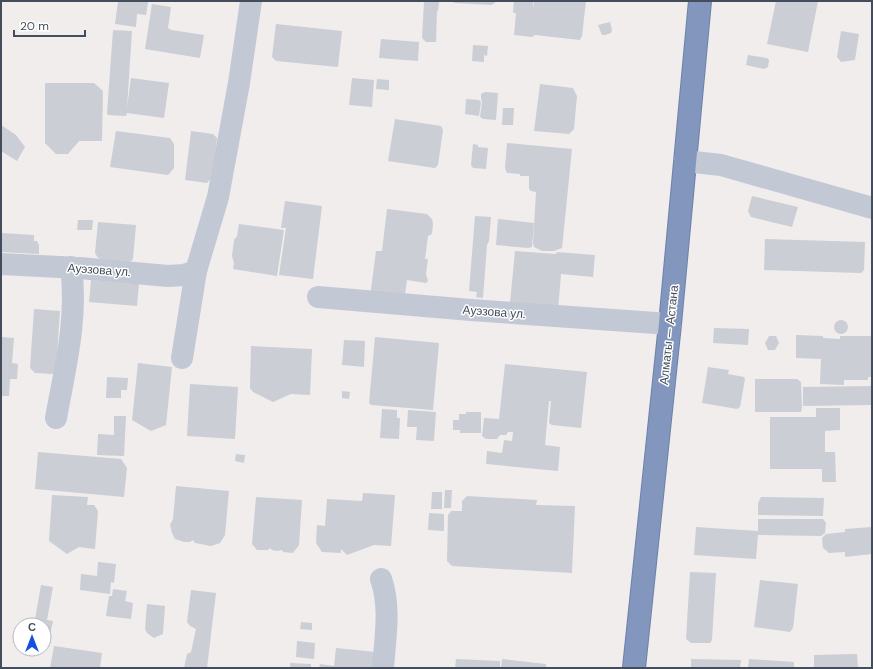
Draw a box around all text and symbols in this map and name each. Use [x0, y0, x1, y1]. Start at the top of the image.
scale bar [14, 12, 85, 38]
text: 20 m [20, 18, 49, 34]
street label: Ауэзова ул. [67, 260, 131, 280]
street label: Алматы — Астана [656, 284, 682, 386]
street label: Ауэзова ул. [462, 302, 526, 322]
north arrow [12, 617, 52, 657]
text: С [28, 620, 36, 634]

